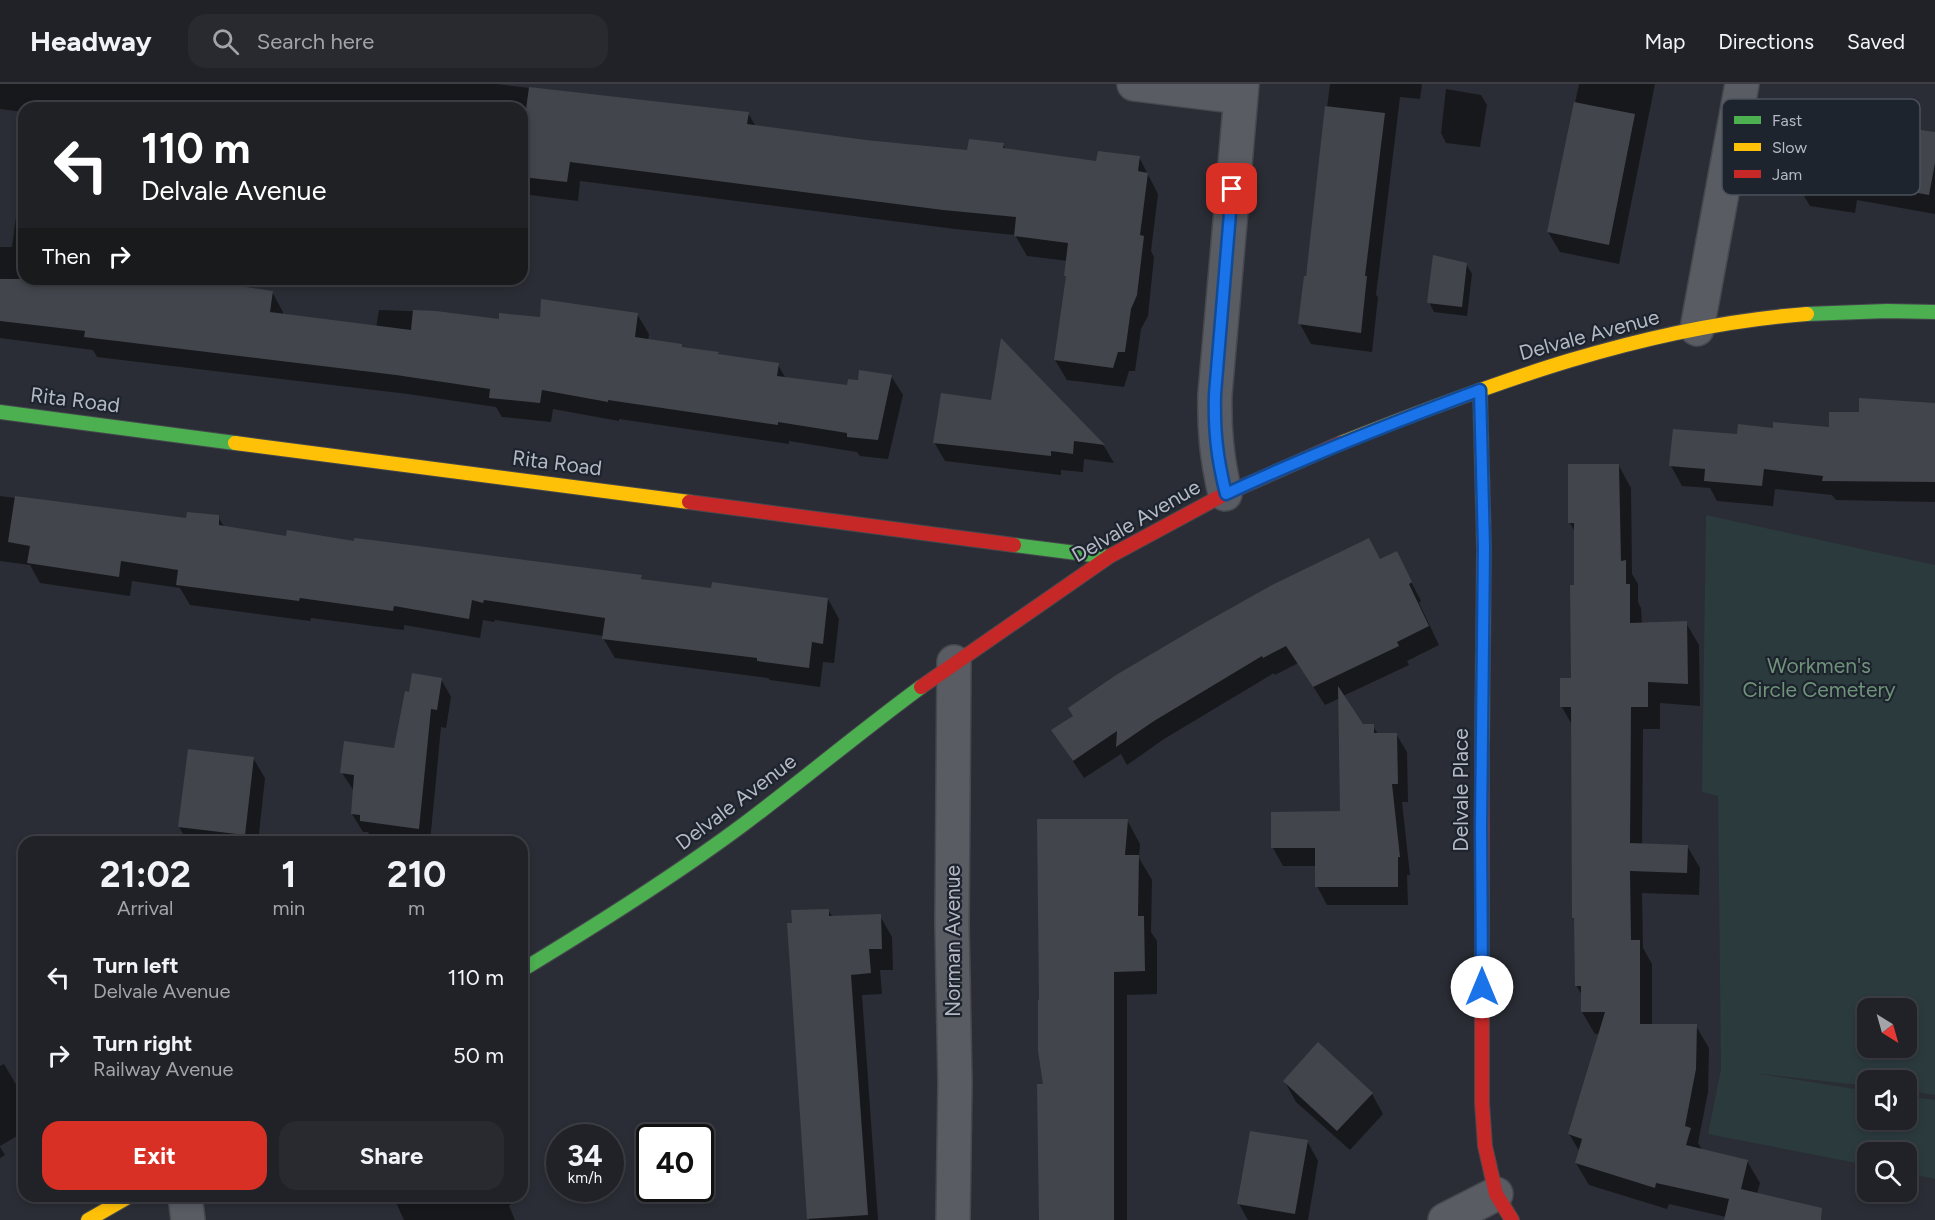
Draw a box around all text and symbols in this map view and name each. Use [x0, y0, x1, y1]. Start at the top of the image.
search box [188, 14, 608, 68]
text: Headway [30, 24, 152, 58]
icon: search [209, 25, 242, 58]
text: Search here [257, 28, 374, 55]
text: Map [1644, 29, 1685, 54]
text: Directions [1718, 29, 1814, 54]
text: Saved [1847, 29, 1905, 54]
legend [1722, 99, 1920, 195]
text: Fast [1772, 111, 1802, 130]
text: 110 m [141, 123, 250, 174]
icon: left [42, 126, 120, 204]
text: Slow [1772, 138, 1807, 157]
pin [1206, 163, 1257, 214]
text: Jam [1772, 165, 1802, 184]
icon: arrive [1215, 172, 1248, 205]
text: Delvale Avenue [141, 174, 326, 207]
icon: right [103, 240, 136, 273]
text: Then [42, 243, 91, 270]
street label: Delvale Avenue [1516, 304, 1662, 365]
street label: Rita Road [29, 382, 121, 417]
street label: Rita Road [511, 445, 603, 480]
street label: Delvale Avenue [1067, 474, 1204, 567]
park label: Workmen's Circle Cemetery [1742, 653, 1896, 702]
street label: Delvale Place [1448, 728, 1473, 852]
street label: Delvale Avenue [671, 748, 801, 855]
text: 21:02 [100, 853, 191, 896]
text: 1 [281, 853, 296, 896]
text: 210 [387, 853, 446, 896]
street label: Norman Avenue [940, 865, 965, 1017]
text: Arrival [117, 896, 173, 920]
text: min [272, 896, 305, 920]
text: m [408, 896, 425, 920]
text: Turn left [93, 952, 179, 979]
position arrow [1450, 955, 1514, 1019]
icon: left [42, 961, 75, 994]
text: 110 m [448, 964, 504, 991]
text: Delvale Avenue [93, 979, 230, 1003]
north arrow [1857, 998, 1917, 1058]
map controls [1857, 998, 1917, 1202]
text: Turn right [93, 1030, 192, 1057]
icon: right [42, 1039, 75, 1072]
text: 50 m [453, 1042, 504, 1069]
text: Railway Avenue [93, 1057, 233, 1081]
button: sound [1857, 1070, 1917, 1130]
button: Exit [42, 1121, 267, 1190]
button: Share [279, 1121, 504, 1190]
speed limit sign: 40 [636, 1124, 714, 1202]
text: 34 [567, 1137, 603, 1174]
button: search [1857, 1142, 1917, 1202]
text: km/h [568, 1169, 602, 1187]

